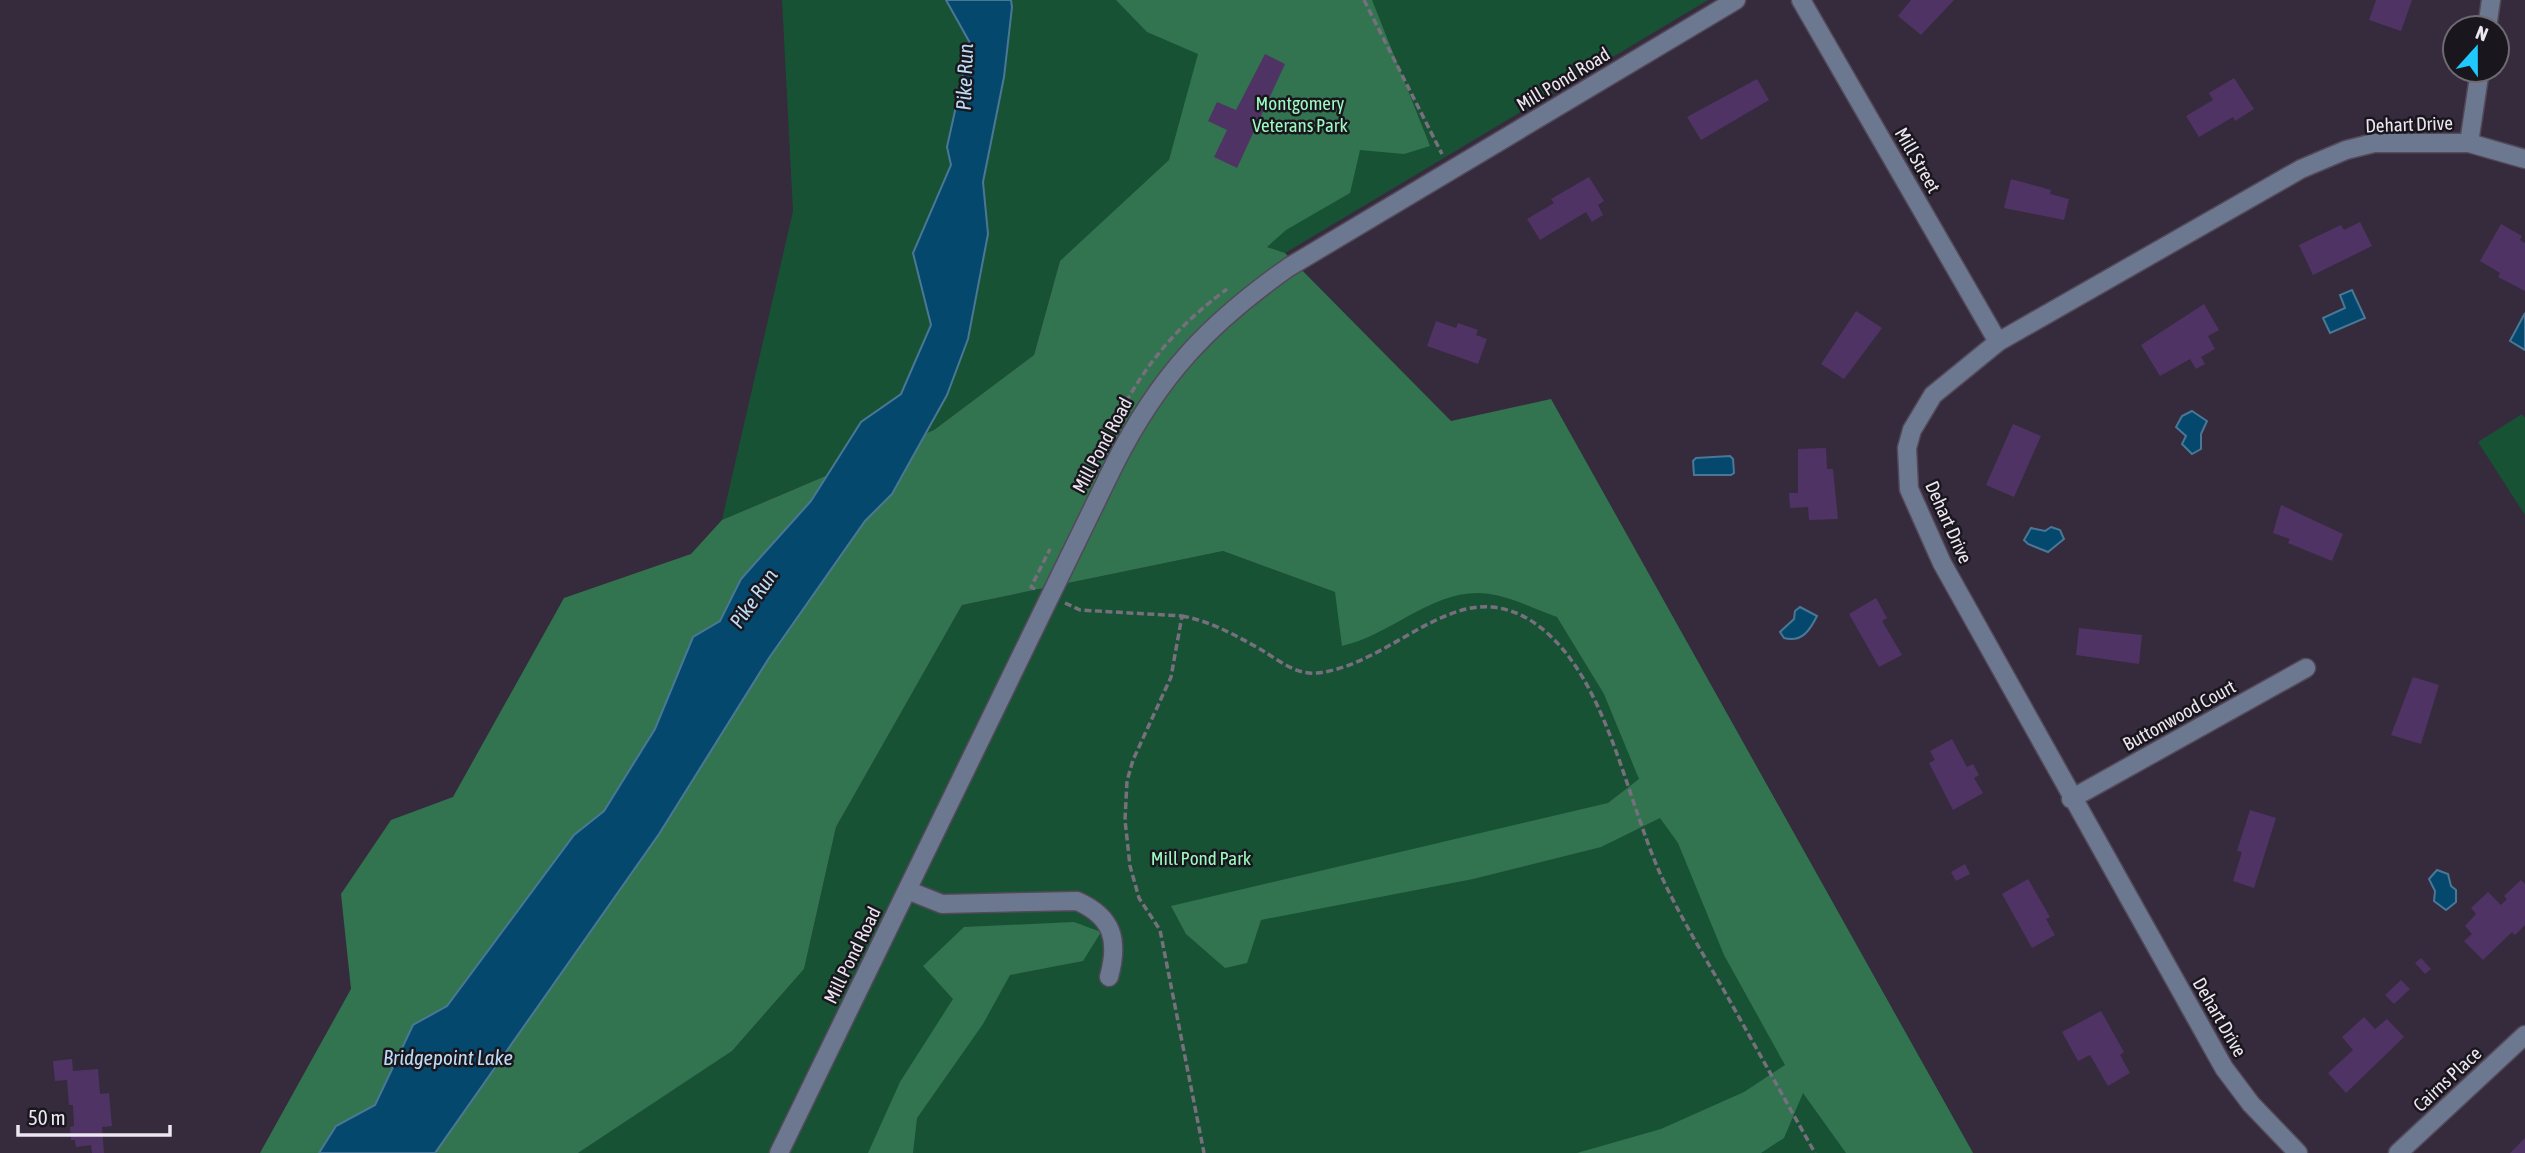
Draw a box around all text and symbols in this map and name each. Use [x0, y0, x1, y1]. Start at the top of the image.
north arrow [2441, 14, 2511, 84]
text: N [2473, 21, 2491, 45]
water label: Pike Run [951, 43, 977, 111]
street label: Mill Pond Road [1512, 43, 1614, 115]
park label: Montgomery Veterans Park [1252, 92, 1348, 136]
street label: Dehart Drive [2365, 111, 2453, 137]
street label: Mill Street [1891, 124, 1945, 196]
street label: Mill Pond Road [1068, 394, 1136, 496]
street label: Dehart Drive [1921, 477, 1977, 567]
water label: Pike Run [724, 564, 782, 632]
street label: Buttonwood Court [2119, 675, 2239, 755]
park label: Mill Pond Park [1151, 847, 1252, 869]
street label: Mill Pond Road [819, 903, 885, 1007]
street label: Dehart Drive [2189, 974, 2251, 1060]
street label: Cairns Place [2409, 1042, 2485, 1116]
water label: Bridgepoint Lake [383, 1045, 513, 1069]
scale bar [18, 1094, 170, 1138]
text: 50 m [28, 1105, 66, 1129]

